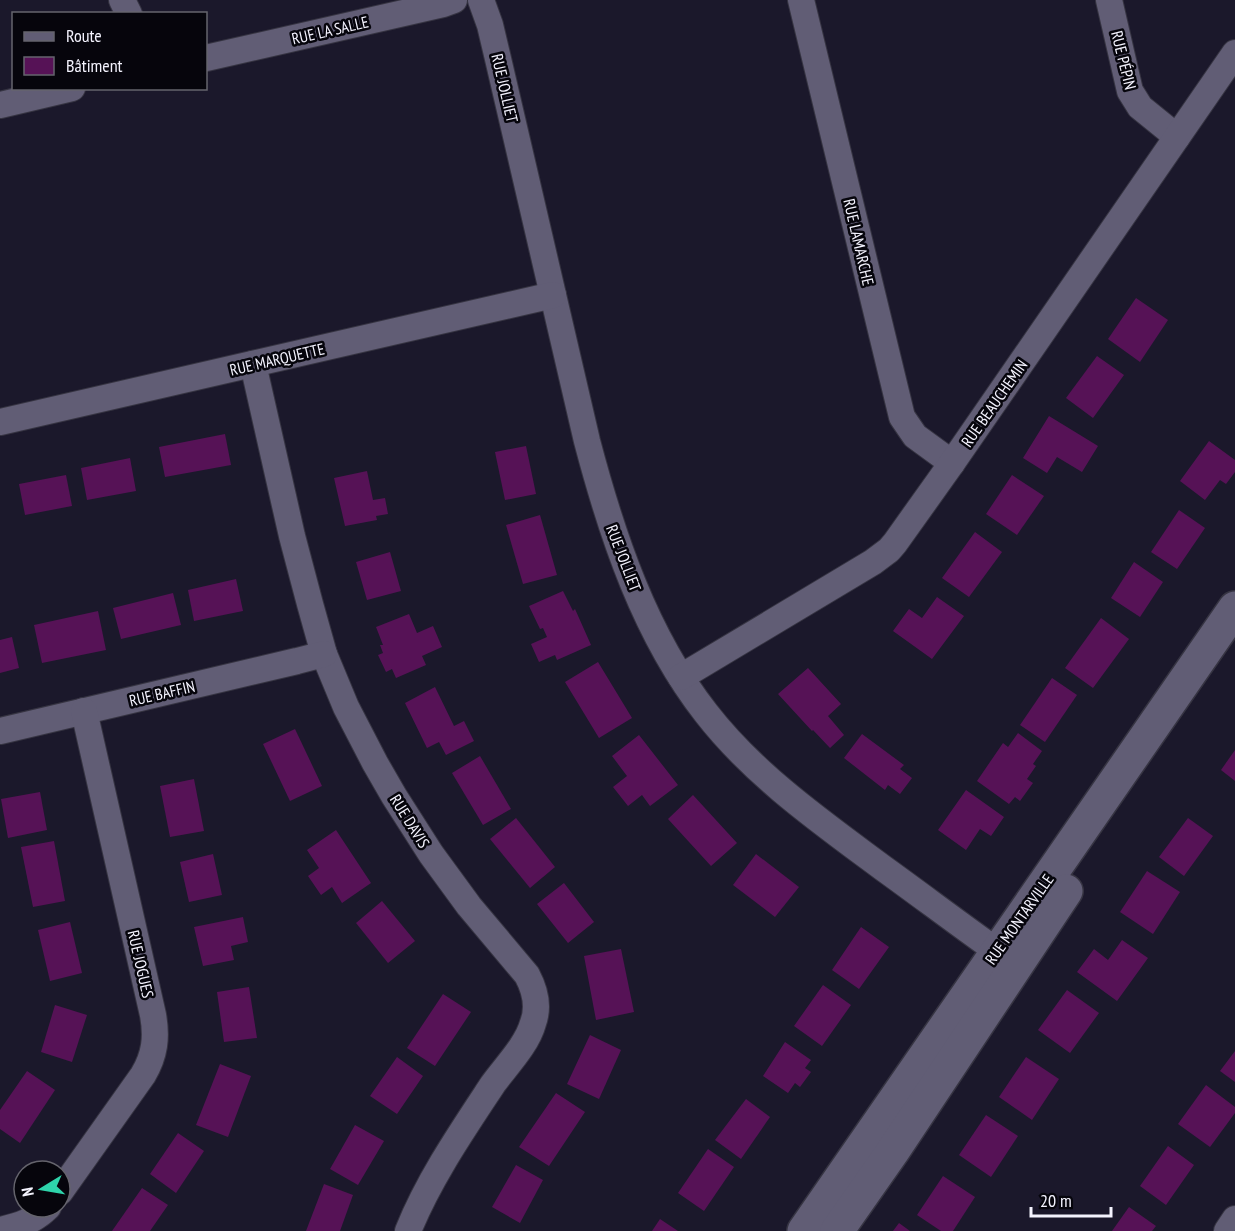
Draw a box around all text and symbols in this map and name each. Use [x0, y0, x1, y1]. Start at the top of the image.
street label: RUE LA SALLE [290, 11, 370, 49]
legend [12, 12, 207, 90]
text: Route [66, 24, 102, 47]
street label: RUE PÉPIN [1107, 29, 1141, 91]
street label: RUE JOLLIET [487, 52, 523, 124]
text: Bâtiment [66, 54, 123, 77]
street label: RUE LAMARCHE [839, 197, 879, 287]
street label: RUE MARQUETTE [228, 338, 327, 380]
street label: RUE BEAUCHEMIN [957, 356, 1031, 450]
street label: RUE JOLLIET [602, 522, 646, 594]
street label: RUE BAFFIN [127, 676, 197, 710]
street label: RUE DAVIS [386, 791, 434, 852]
street label: RUE MONTARVILLE [980, 870, 1058, 968]
street label: RUE JOGUES [124, 928, 159, 1000]
north arrow [12, 1159, 72, 1219]
scale bar [1031, 1180, 1110, 1218]
text: N [17, 1186, 38, 1198]
text: 20 m [1040, 1189, 1072, 1212]

